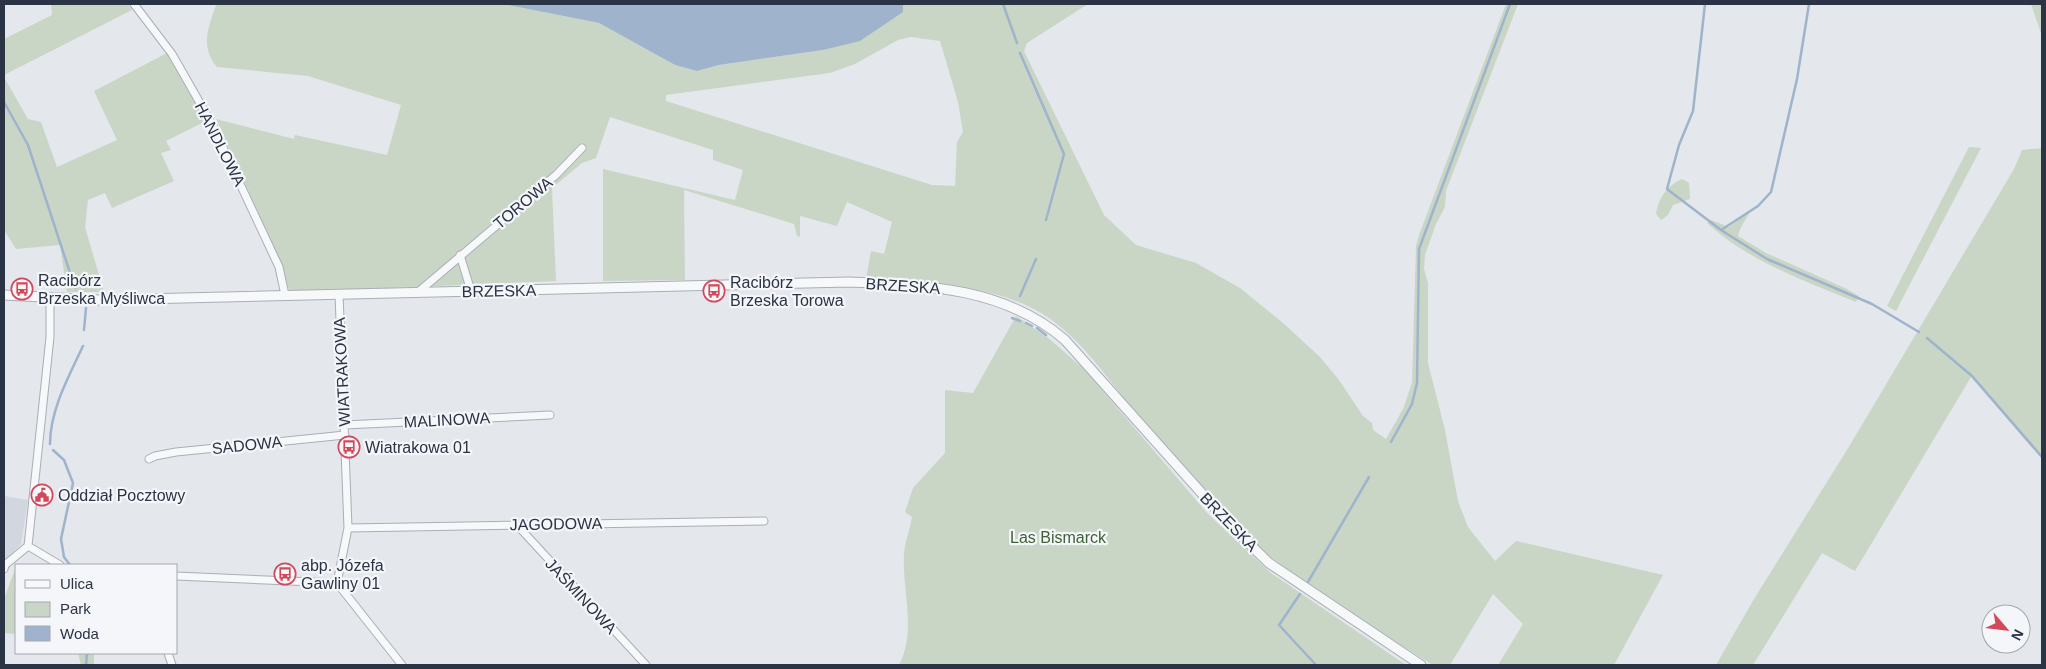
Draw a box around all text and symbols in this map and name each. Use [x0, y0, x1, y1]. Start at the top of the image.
street label: HANDLOWA [192, 99, 249, 189]
street label: TOROWA [490, 173, 556, 232]
place label: Racibórz Brzeska Myśliwca [38, 272, 165, 307]
place label: Racibórz Brzeska Torowa [730, 274, 844, 309]
street label: BRZESKA [865, 275, 941, 297]
bus stop icon: Racibórz Brzeska Myśliwca [10, 277, 34, 301]
bus stop icon: Racibórz Brzeska Torowa [702, 279, 726, 303]
street label: BRZESKA [462, 282, 537, 300]
street label: WIATRAKOWA [331, 317, 353, 427]
street label: MALINOWA [403, 409, 491, 431]
street label: SADOWA [211, 433, 283, 457]
bus stop icon: Wiatrakowa 01 [337, 435, 361, 459]
place label: Wiatrakowa 01 [365, 439, 471, 456]
public building icon: Oddział Pocztowy [30, 483, 54, 507]
place label: Oddział Pocztowy [58, 487, 185, 504]
street label: BRZESKA [1197, 489, 1261, 555]
street label: JAGODOWA [509, 515, 603, 533]
park label: Las Bismarck [1010, 529, 1107, 546]
street label: JAŚMINOWA [542, 554, 621, 637]
place label: abp. Józefa Gawliny 01 [301, 557, 384, 592]
bus stop icon: abp. Józefa Gawliny 01 [273, 562, 297, 586]
legend [15, 564, 178, 654]
text: Ulica [60, 575, 94, 592]
text: Park [60, 600, 91, 617]
north arrow [1981, 604, 2031, 654]
text: Woda [60, 625, 100, 642]
text: N [2008, 627, 2027, 643]

